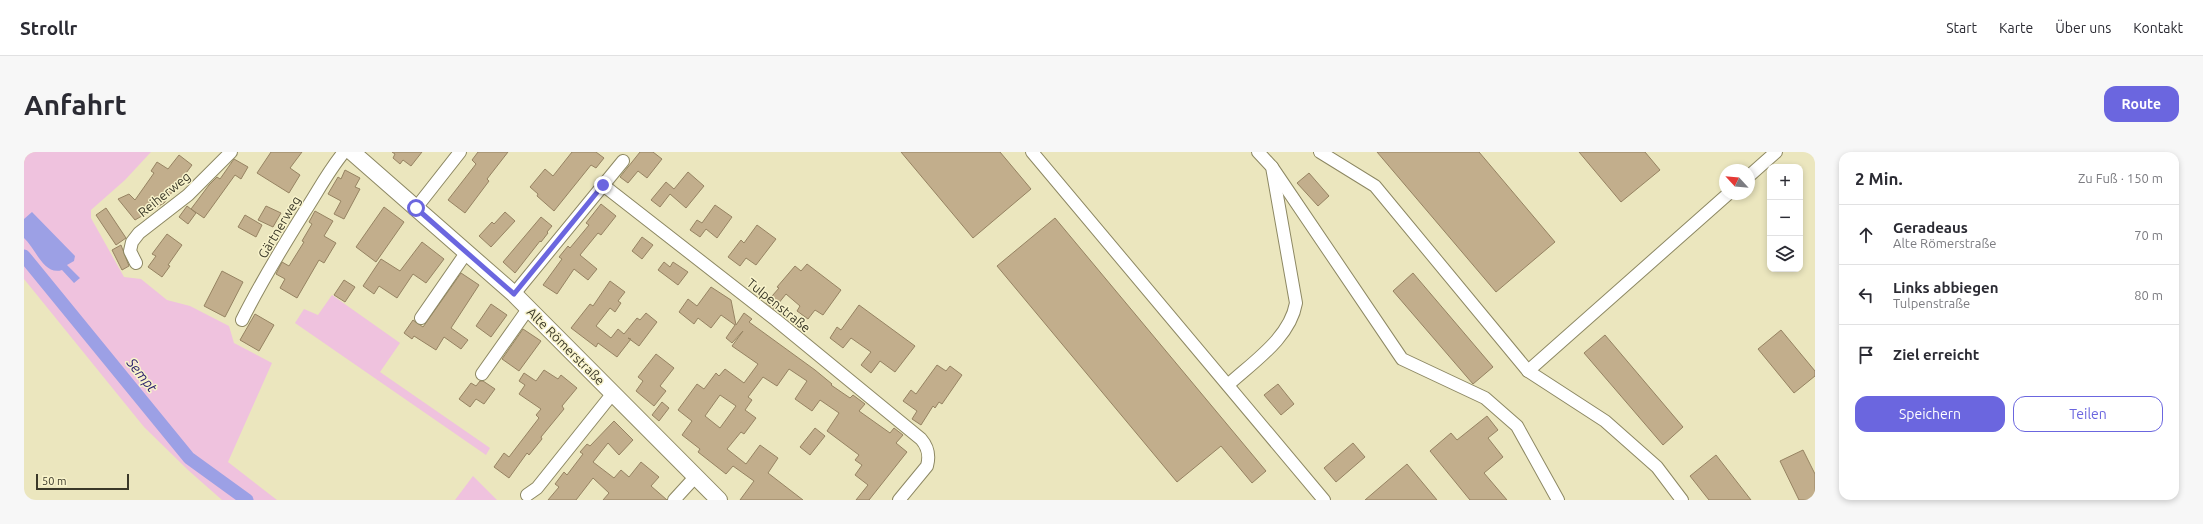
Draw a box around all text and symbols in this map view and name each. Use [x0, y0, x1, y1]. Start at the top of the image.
text: Strollr [20, 17, 77, 39]
text: Start [1946, 20, 1977, 36]
text: Karte [1999, 20, 2033, 36]
text: Über uns [2055, 20, 2111, 36]
text: Kontakt [2133, 20, 2183, 36]
button: Route [2104, 86, 2179, 122]
text: Anfahrt [24, 89, 127, 120]
north arrow [1719, 164, 1755, 200]
map controls [1767, 164, 1803, 272]
button: + [1767, 164, 1803, 200]
street label: Reiherweg [135, 169, 193, 219]
text: 2 Min. [1855, 169, 1903, 188]
text: Zu Fuß · 150 m [2078, 171, 2163, 185]
route end [594, 176, 612, 194]
street label: Gärtnerweg [255, 193, 303, 261]
route start [407, 199, 425, 217]
button: − [1767, 200, 1803, 236]
text: Geradeaus [1893, 219, 1968, 236]
icon: ahead [1855, 224, 1877, 246]
text: 70 m [2134, 228, 2163, 242]
button: layers [1767, 236, 1803, 272]
text: Alte Römerstraße [1893, 236, 1996, 250]
street label: Tulpenstraße [745, 275, 813, 335]
text: Links abbiegen [1893, 279, 1998, 296]
icon: left [1855, 284, 1877, 306]
text: 80 m [2134, 288, 2163, 302]
text: Tulpenstraße [1893, 296, 1970, 310]
street label: Alte Römerstraße [524, 304, 608, 388]
icon: arrive [1855, 344, 1877, 366]
text: Ziel erreicht [1893, 346, 1979, 363]
water label: Sempt [123, 354, 161, 395]
button: Speichern [1855, 396, 2005, 432]
button: Teilen [2013, 396, 2163, 432]
scale bar [36, 472, 129, 491]
text: 50 m [42, 475, 66, 487]

